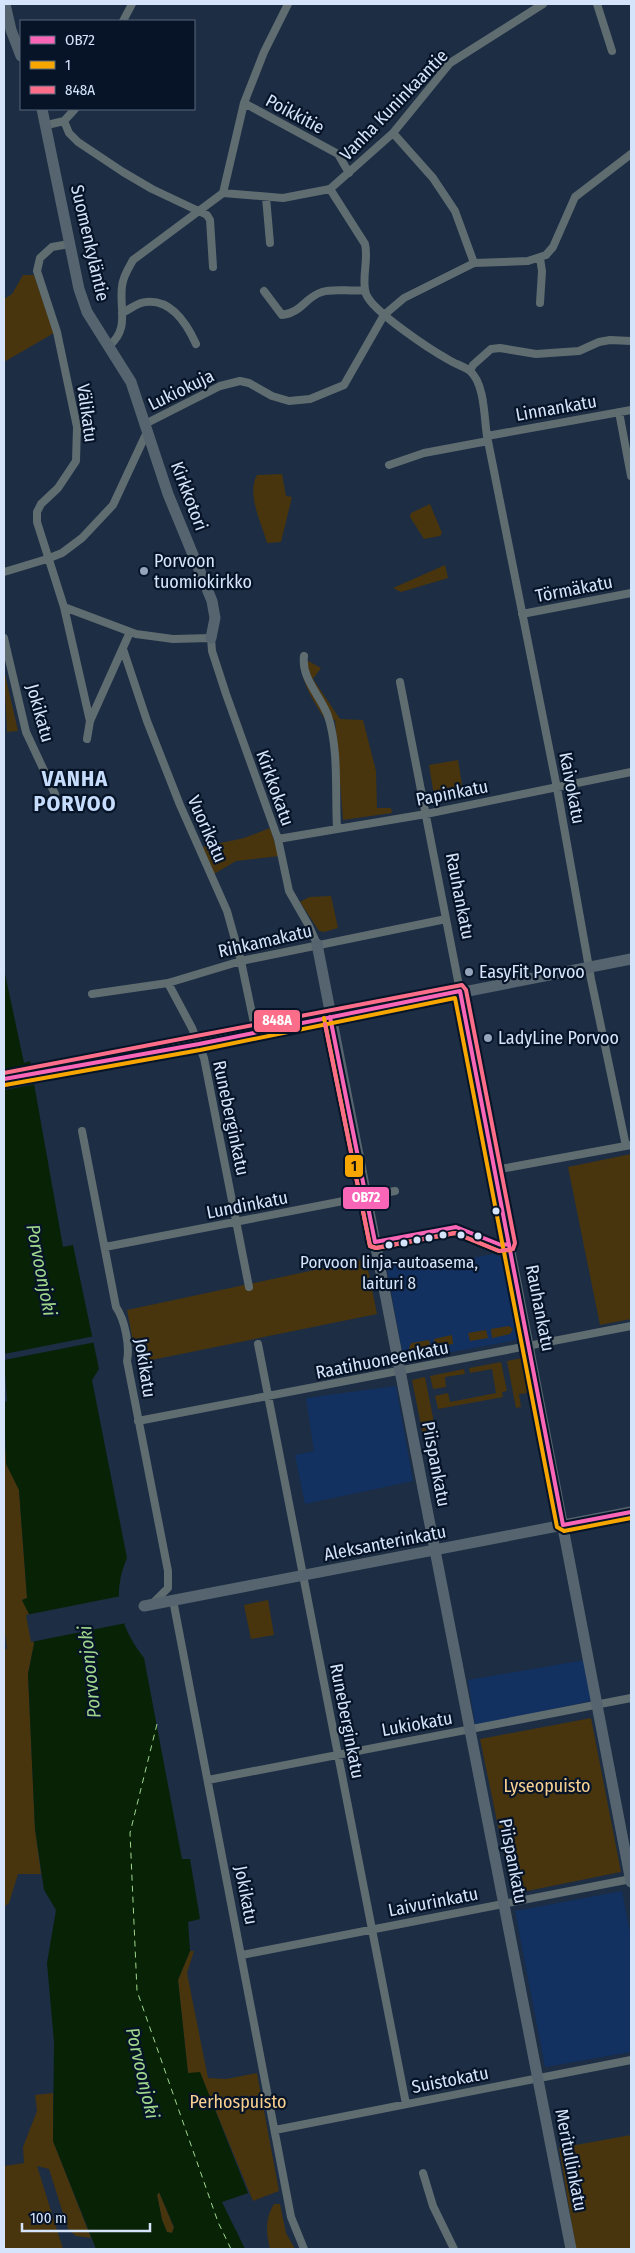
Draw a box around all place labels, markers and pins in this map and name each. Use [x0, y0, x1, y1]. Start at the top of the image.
place label: Porvoon tuomiokirkko [154, 550, 252, 593]
marker: Porvoon tuomiokirkko [138, 565, 150, 577]
place label: EasyFit Porvoo [479, 961, 585, 983]
marker: EasyFit Porvoo [463, 966, 475, 978]
place label: LadyLine Porvoo [498, 1027, 619, 1049]
marker: LadyLine Porvoo [482, 1032, 494, 1044]
unlabelled marker [491, 1206, 501, 1216]
unlabelled marker [438, 1230, 448, 1240]
unlabelled marker [456, 1230, 466, 1240]
unlabelled marker [473, 1231, 483, 1241]
unlabelled marker [424, 1233, 434, 1243]
unlabelled marker [412, 1235, 422, 1245]
unlabelled marker [399, 1238, 409, 1248]
marker: Porvoon linja-autoasema, laituri 8 [384, 1240, 394, 1250]
place label: Porvoon linja-autoasema, laituri 8 [300, 1252, 478, 1294]

